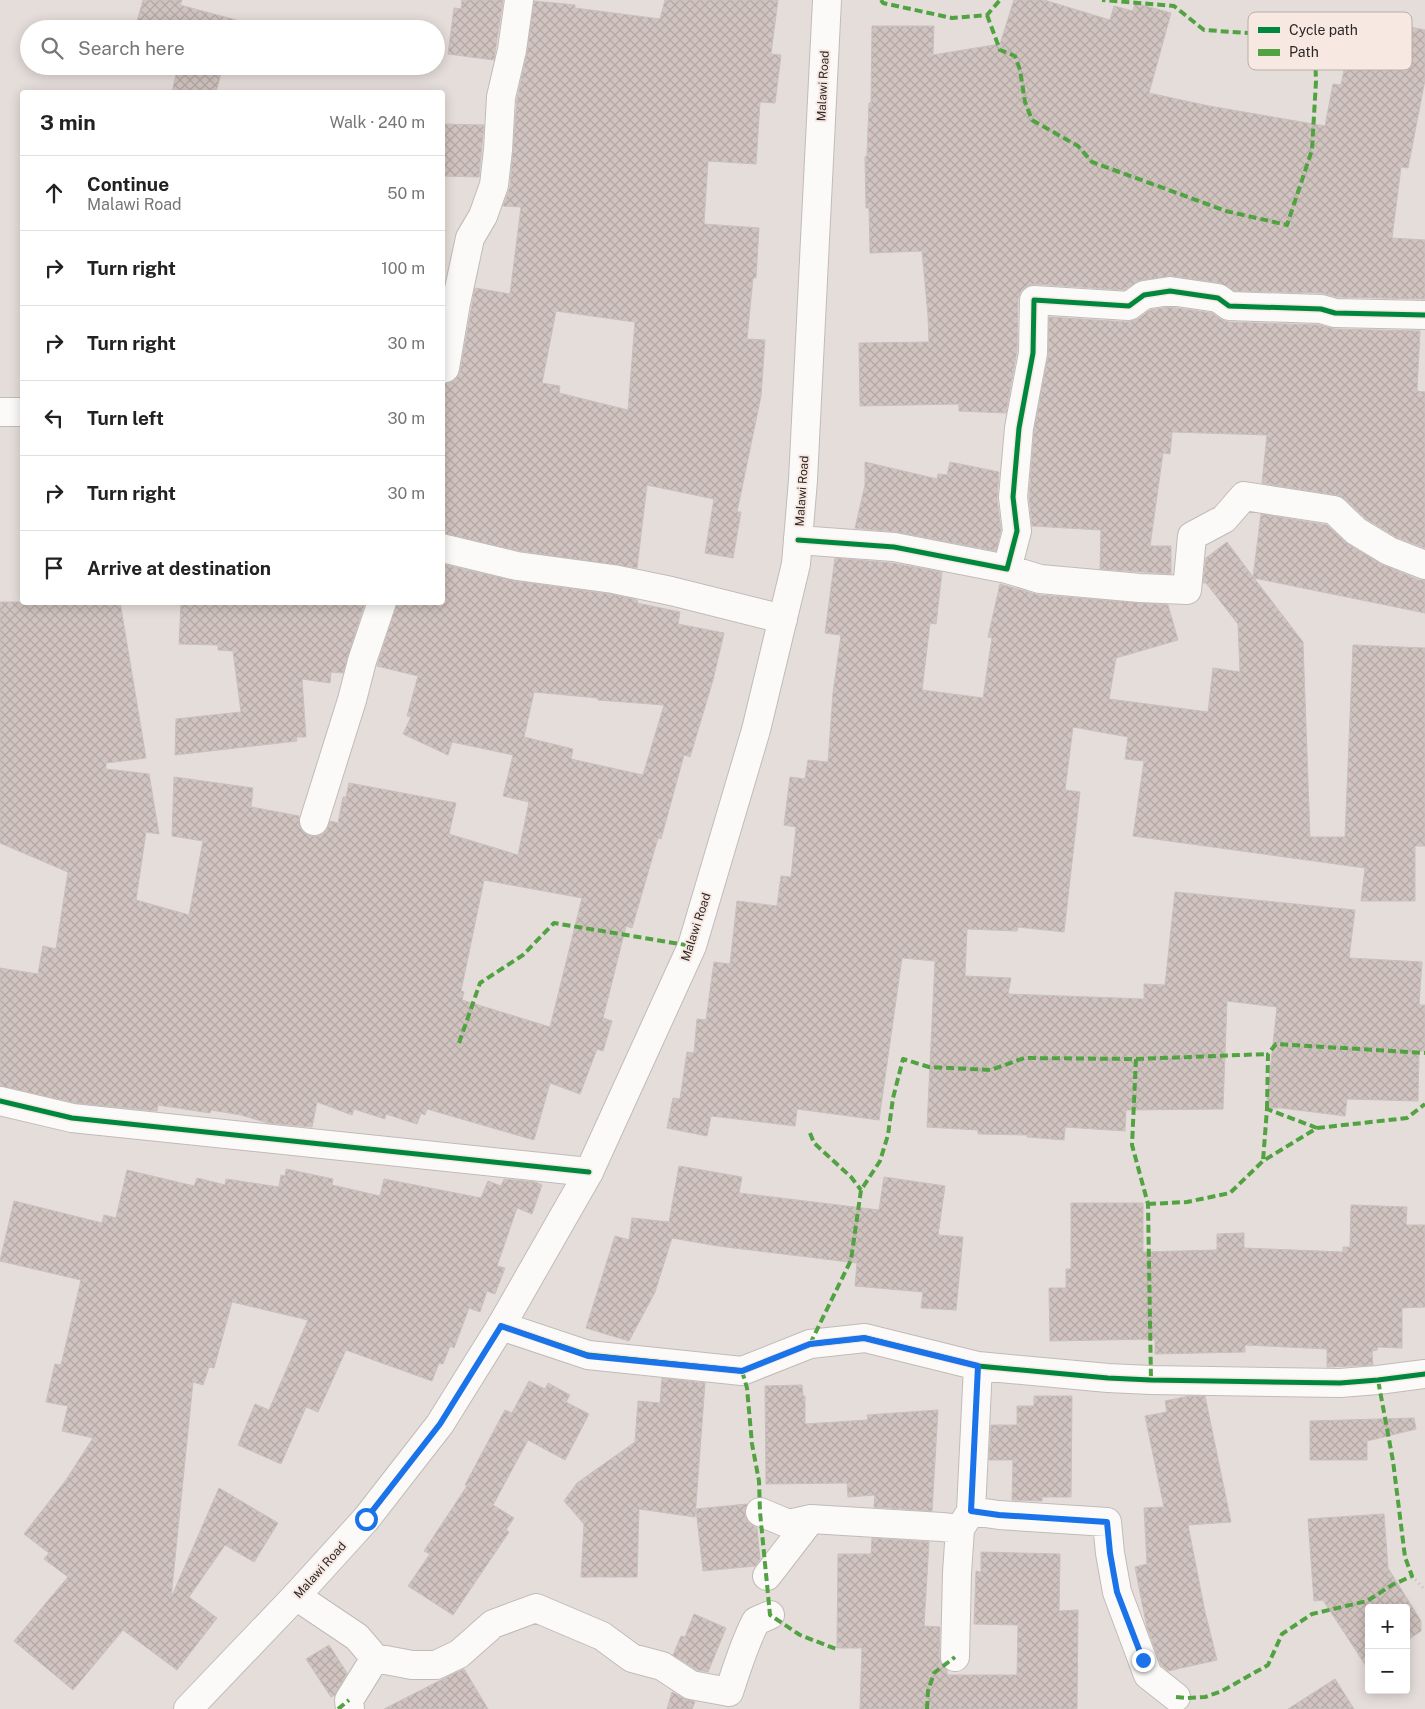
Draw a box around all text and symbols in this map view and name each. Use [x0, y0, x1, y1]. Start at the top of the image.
legend [1248, 12, 1412, 70]
search box [20, 20, 445, 75]
text: Cycle path [1289, 22, 1358, 38]
icon: search [38, 34, 66, 62]
text: Search here [78, 37, 185, 59]
text: Path [1289, 44, 1319, 60]
street label: Malawi Road [814, 50, 832, 122]
text: 3 min [40, 110, 96, 135]
text: Walk · 240 m [329, 113, 425, 132]
text: Continue [87, 173, 169, 195]
icon: ahead [40, 179, 68, 207]
text: 50 m [387, 184, 425, 203]
text: Malawi Road [87, 195, 182, 214]
icon: right [40, 254, 68, 282]
text: Turn right [87, 257, 176, 279]
text: 100 m [381, 259, 425, 278]
icon: right [40, 329, 68, 357]
text: Turn right [87, 332, 176, 354]
text: 30 m [388, 334, 425, 353]
icon: left [40, 404, 68, 432]
text: Turn left [87, 407, 164, 429]
text: 30 m [388, 409, 425, 428]
street label: Malawi Road [793, 455, 811, 527]
icon: right [40, 479, 68, 507]
text: Turn right [87, 482, 176, 504]
text: 30 m [388, 484, 425, 503]
icon: arrive [40, 554, 68, 582]
text: Arrive at destination [87, 557, 271, 579]
street label: Malawi Road [678, 891, 714, 963]
route start [355, 1508, 378, 1531]
street label: Malawi Road [291, 1539, 349, 1601]
map controls [1365, 1604, 1410, 1694]
button: + [1365, 1604, 1410, 1649]
route end [1132, 1649, 1155, 1672]
button: − [1365, 1649, 1410, 1694]

